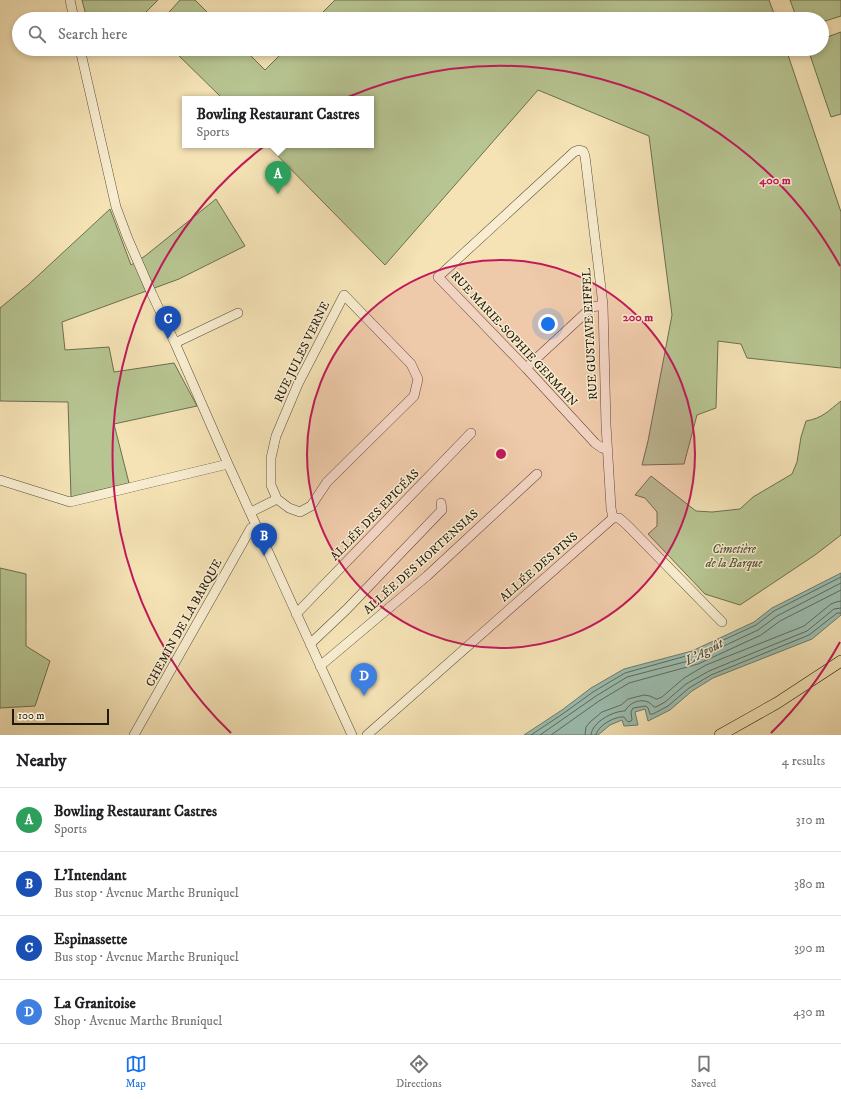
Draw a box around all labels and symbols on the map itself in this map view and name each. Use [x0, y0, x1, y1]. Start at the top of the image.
pin: A [265, 161, 291, 194]
text: 400 m [758, 173, 791, 188]
street label: RUE GUSTAVE EIFFEL [579, 267, 601, 400]
street label: RUE MARIE-SOPHIE GERMAIN [447, 268, 581, 410]
street label: RUE JULES VERNE [271, 299, 333, 405]
pin: C [155, 306, 181, 339]
text: 200 m [623, 310, 653, 325]
your location [538, 314, 558, 334]
centre of rings [494, 447, 508, 461]
street label: ALLÉE DES EPICÉAS [327, 466, 423, 564]
street label: ALLÉE DES HORTENSIAS [360, 506, 482, 618]
pin: B [251, 523, 277, 556]
street label: ALLÉE DES PINS [497, 529, 581, 605]
park label: Cimetière de la Barque [705, 542, 763, 571]
street label: CHEMIN DE LA BARQUE [143, 556, 226, 689]
water label: L'Agoût [681, 635, 727, 669]
pin: D [351, 663, 377, 696]
scale bar [12, 707, 109, 726]

